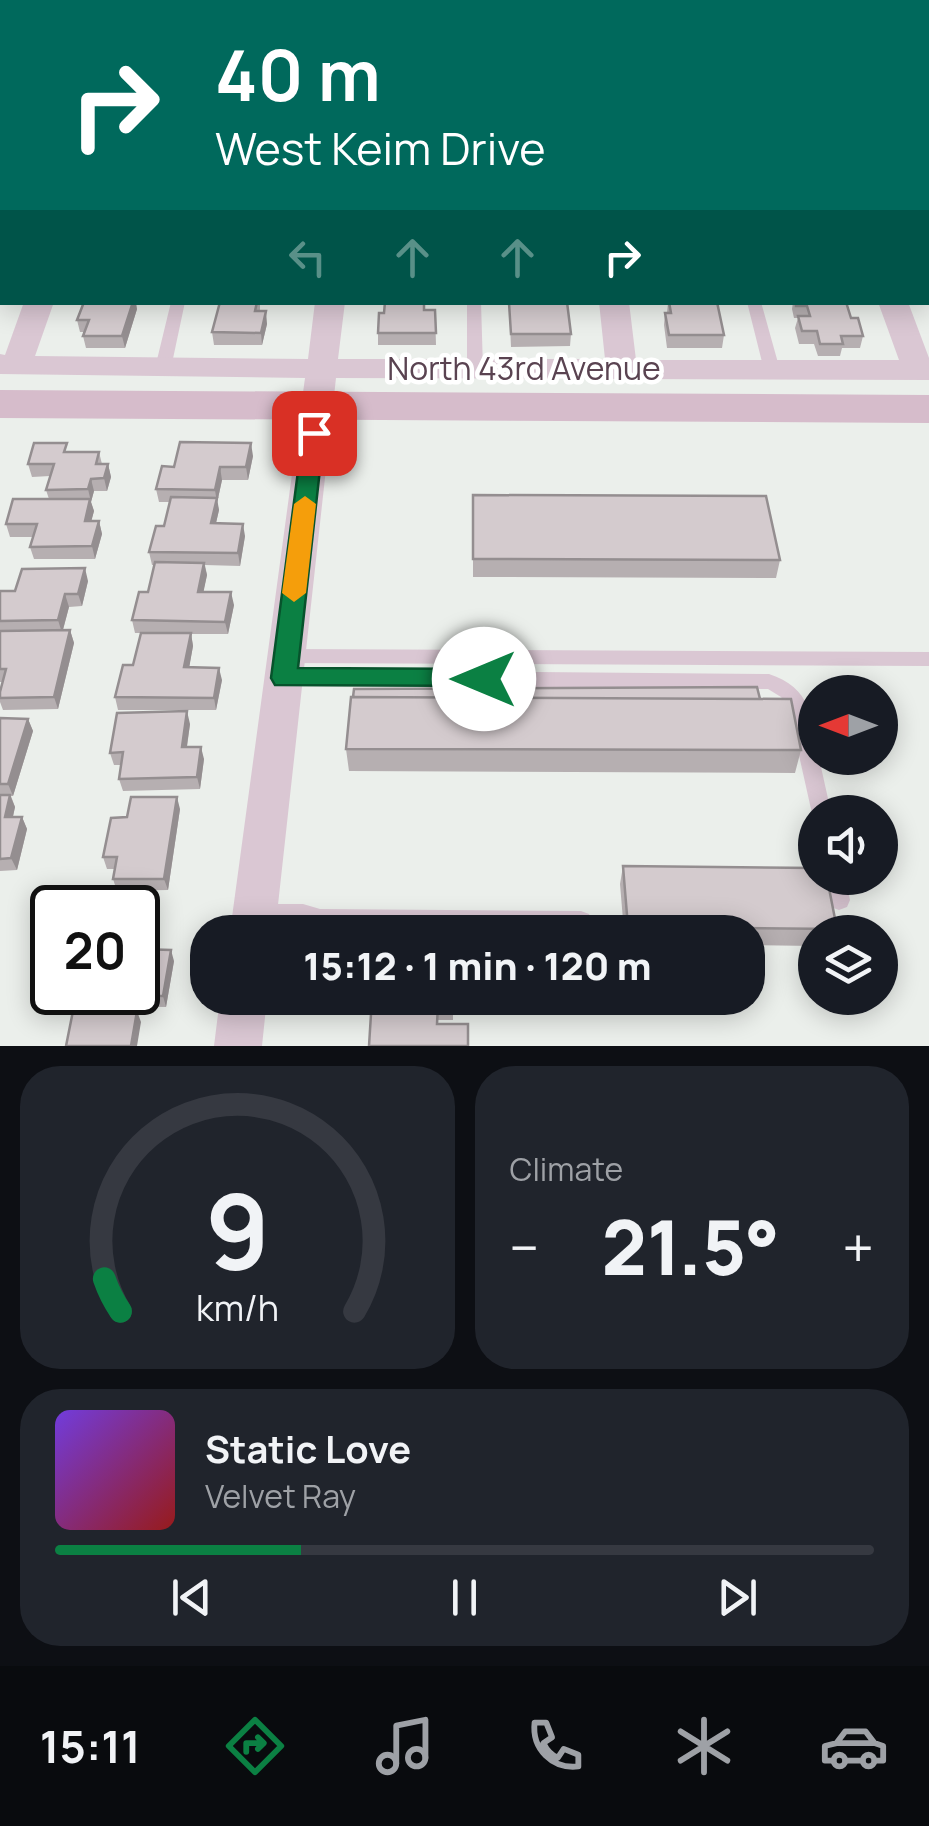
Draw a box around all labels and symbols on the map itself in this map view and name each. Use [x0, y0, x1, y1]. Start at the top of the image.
street label: North 43rd Avenue [387, 346, 661, 390]
pin [272, 391, 357, 476]
position arrow [432, 627, 536, 731]
north arrow [798, 675, 898, 775]
speed limit sign: 20 [30, 885, 160, 1015]

